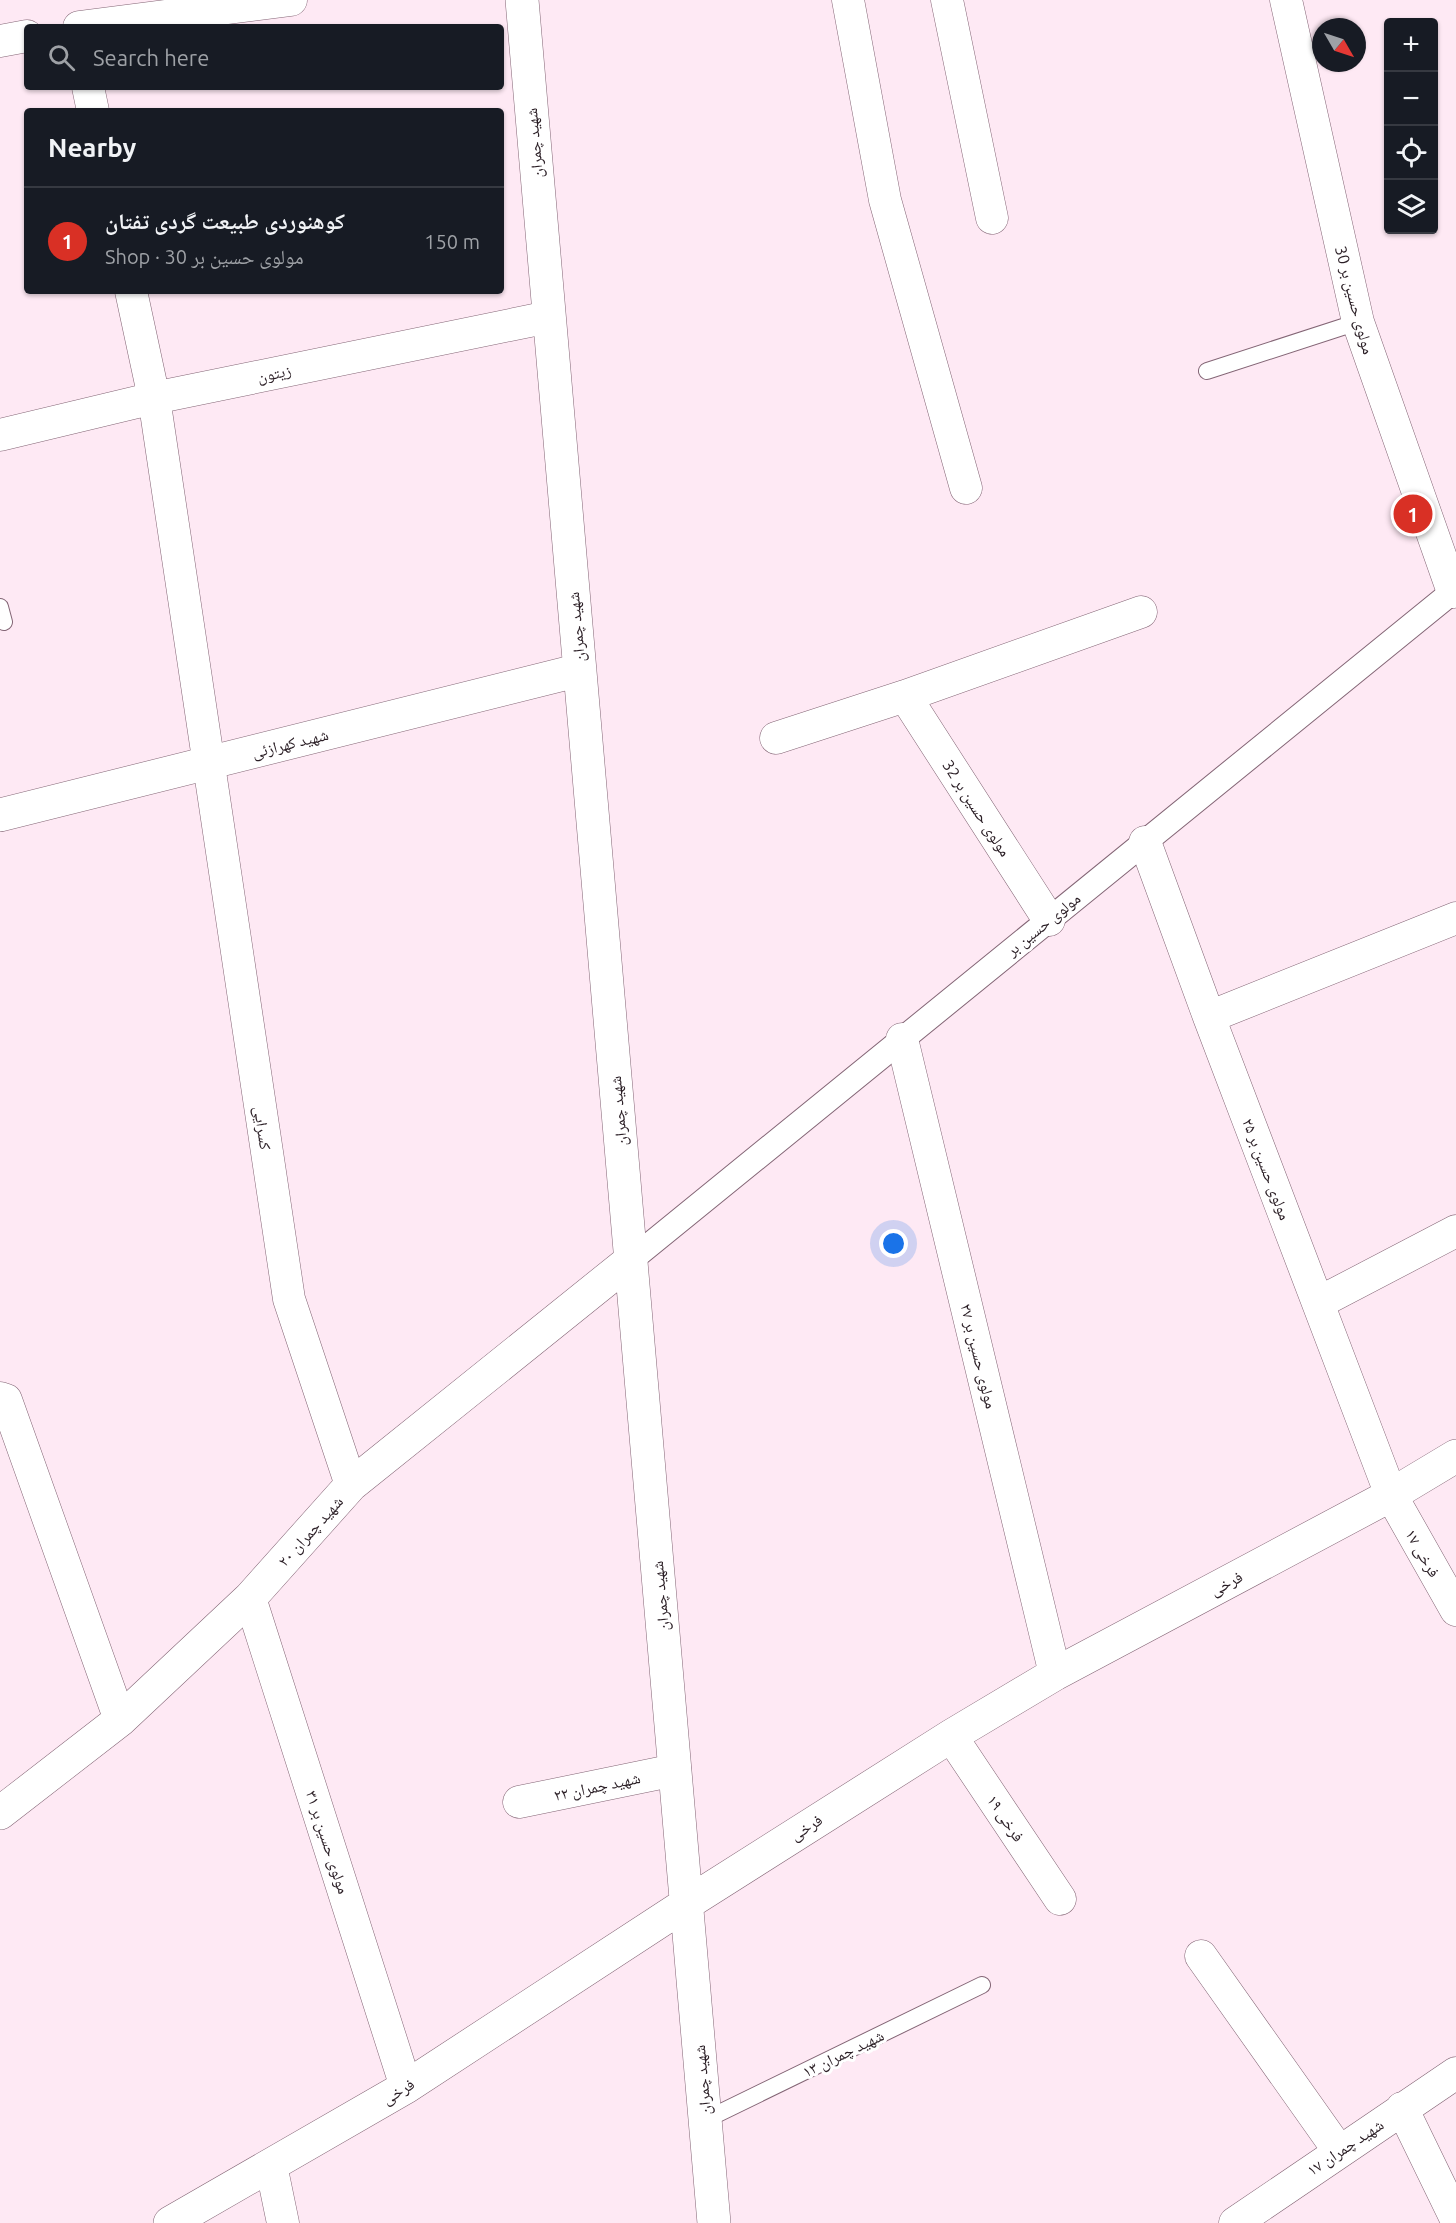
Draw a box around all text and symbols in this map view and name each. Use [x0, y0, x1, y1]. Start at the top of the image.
north arrow [1312, 18, 1366, 72]
map controls [1384, 18, 1438, 234]
button: + [1384, 18, 1438, 72]
search box [24, 24, 504, 90]
icon: search [45, 41, 78, 74]
text: Search here [93, 45, 209, 70]
button: − [1384, 72, 1438, 126]
street label: شهید چمران [522, 107, 548, 179]
button: locate [1384, 126, 1438, 180]
text: Nearby [48, 133, 136, 162]
button: layers [1384, 180, 1438, 234]
text: کوهنوردی طبیعت گردی تفتان [105, 208, 345, 233]
text: 1 [62, 230, 73, 253]
text: 150 m [424, 230, 480, 253]
street label: مولوی حسین بر 30 [1330, 244, 1378, 357]
text: Shop · مولوی حسین بر 30 [105, 245, 304, 268]
street label: زیتون [255, 361, 293, 387]
pin: 1 [1394, 492, 1432, 536]
street label: شهید چمران [564, 591, 590, 663]
street label: شهید کهرازئی [250, 725, 331, 763]
street label: مولوی حسین بر 32 [937, 756, 1015, 861]
street label: مولوی حسین بر [1002, 889, 1085, 961]
street label: شهید چمران [606, 1075, 632, 1147]
street label: کسرایی [249, 1105, 275, 1152]
street label: مولوی حسین بر ۲۵ [1237, 1116, 1295, 1223]
your location [879, 1229, 908, 1258]
street label: مولوی حسین بر ۲۷ [955, 1302, 1001, 1411]
street label: شهید چمران ۲۰ [274, 1492, 348, 1571]
street label: فرخی ۱۷ [1400, 1526, 1444, 1581]
street label: شهید چمران [648, 1560, 674, 1632]
street label: فرخی [1207, 1567, 1246, 1601]
street label: شهید چمران ۲۲ [552, 1768, 642, 1806]
street label: مولوی حسین بر ۳۱ [301, 1788, 353, 1897]
street label: فرخی ۱۹ [982, 1791, 1028, 1846]
street label: فرخی [787, 1810, 826, 1845]
street label: شهید چمران ۱۳ [799, 2026, 887, 2082]
street label: شهید چمران [690, 2044, 716, 2116]
street label: فرخی [379, 2074, 418, 2109]
street label: شهید چمران ۱۷ [1303, 2115, 1388, 2181]

